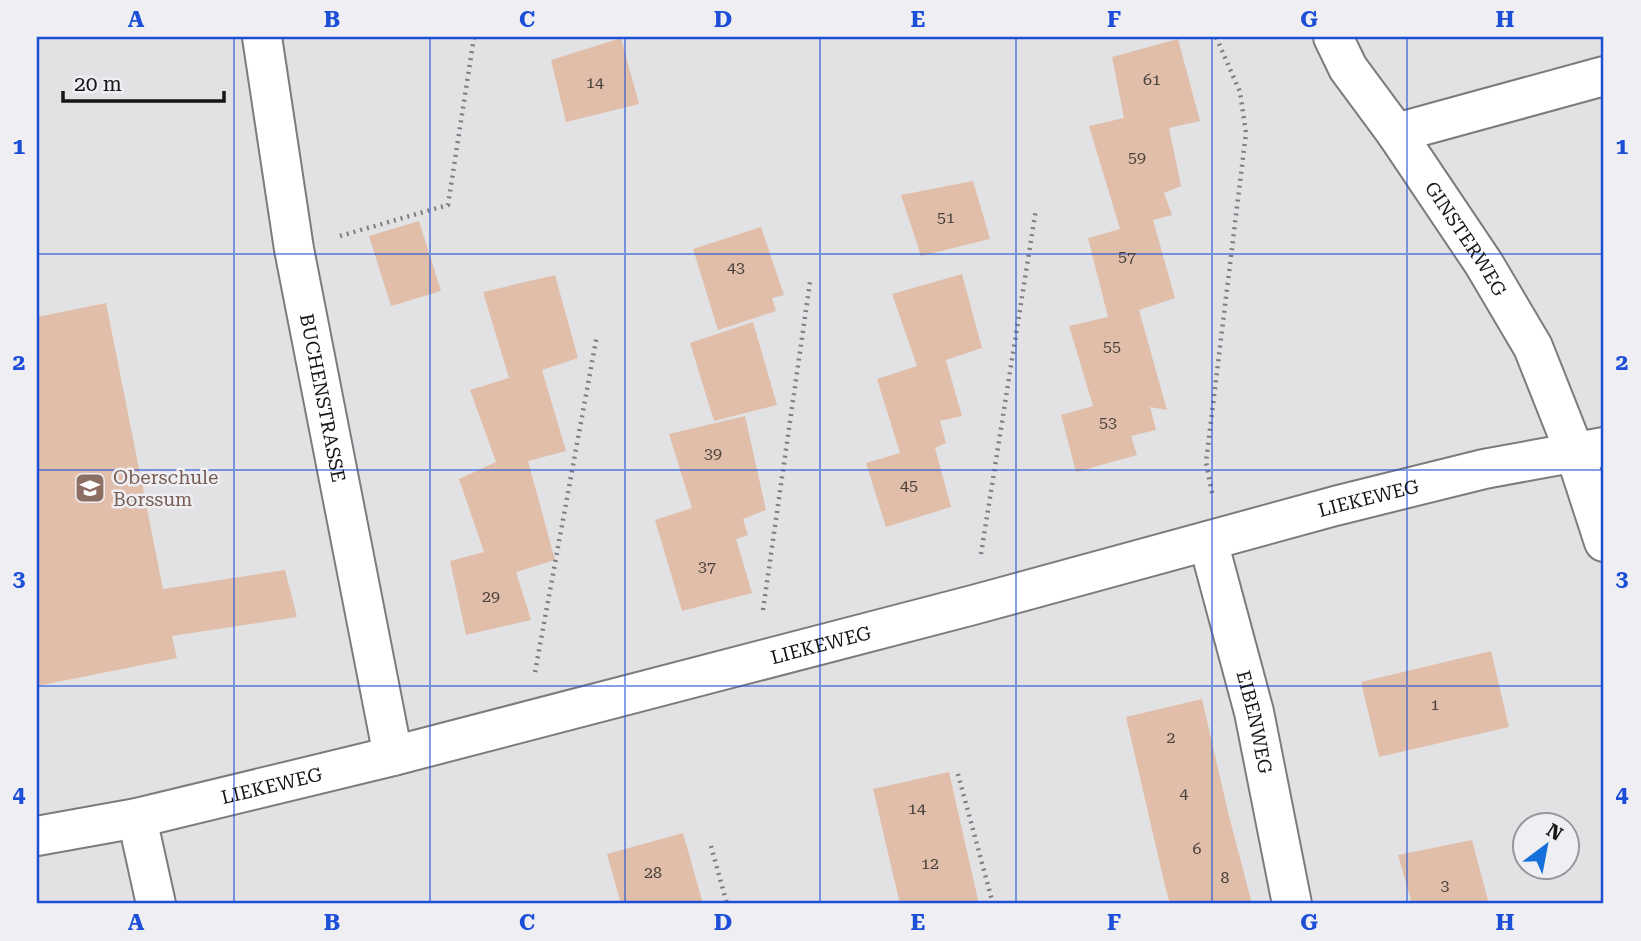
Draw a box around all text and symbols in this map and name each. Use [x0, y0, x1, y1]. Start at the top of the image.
text: A [128, 6, 145, 33]
text: B [324, 6, 340, 33]
text: C [519, 6, 535, 33]
text: D [714, 6, 732, 33]
text: E [911, 6, 925, 33]
text: F [1107, 6, 1121, 33]
text: G [1300, 6, 1318, 33]
text: H [1496, 6, 1515, 33]
scale bar [63, 60, 224, 104]
house number: 61 [1143, 70, 1161, 89]
text: 20 m [74, 72, 122, 96]
house number: 14 [586, 73, 604, 92]
text: 1 [13, 133, 26, 160]
text: 1 [1616, 133, 1629, 160]
house number: 59 [1128, 148, 1146, 167]
street label: GINSTERWEG [1420, 177, 1511, 301]
house number: 51 [937, 208, 955, 227]
house number: 57 [1118, 247, 1136, 266]
house number: 43 [727, 258, 745, 277]
street label: BUCHENSTRASSE [295, 311, 350, 484]
house number: 55 [1103, 337, 1121, 356]
text: 2 [13, 349, 25, 376]
text: 2 [1616, 349, 1628, 376]
house number: 53 [1099, 413, 1117, 432]
house number: 39 [704, 444, 722, 463]
place label: Oberschule Borssum [113, 466, 218, 511]
school or university icon: Oberschule Borssum [73, 471, 107, 505]
street label: LIEKEWEG [1316, 475, 1422, 522]
house number: 45 [900, 476, 918, 495]
house number: 37 [698, 557, 716, 576]
text: 3 [13, 565, 26, 592]
text: 3 [1616, 565, 1629, 592]
house number: 29 [482, 587, 500, 606]
street label: LIEKEWEG [768, 621, 874, 669]
street label: EIBENWEG [1231, 668, 1277, 776]
house number: 1 [1431, 695, 1440, 714]
house number: 2 [1167, 728, 1176, 747]
street label: LIEKEWEG [219, 763, 325, 809]
text: 4 [13, 781, 26, 808]
text: 4 [1616, 781, 1629, 808]
house number: 4 [1180, 784, 1189, 803]
house number: 14 [908, 799, 926, 818]
north arrow [1512, 811, 1582, 881]
text: N [1542, 818, 1567, 846]
house number: 6 [1193, 839, 1202, 858]
house number: 12 [921, 854, 939, 873]
house number: 28 [644, 863, 662, 882]
house number: 8 [1221, 868, 1230, 887]
house number: 3 [1441, 876, 1450, 895]
text: A [128, 909, 145, 936]
text: B [324, 909, 340, 936]
text: C [519, 909, 535, 936]
text: D [714, 909, 732, 936]
text: E [911, 909, 925, 936]
text: F [1107, 909, 1121, 936]
text: G [1300, 909, 1318, 936]
text: H [1496, 909, 1515, 936]

